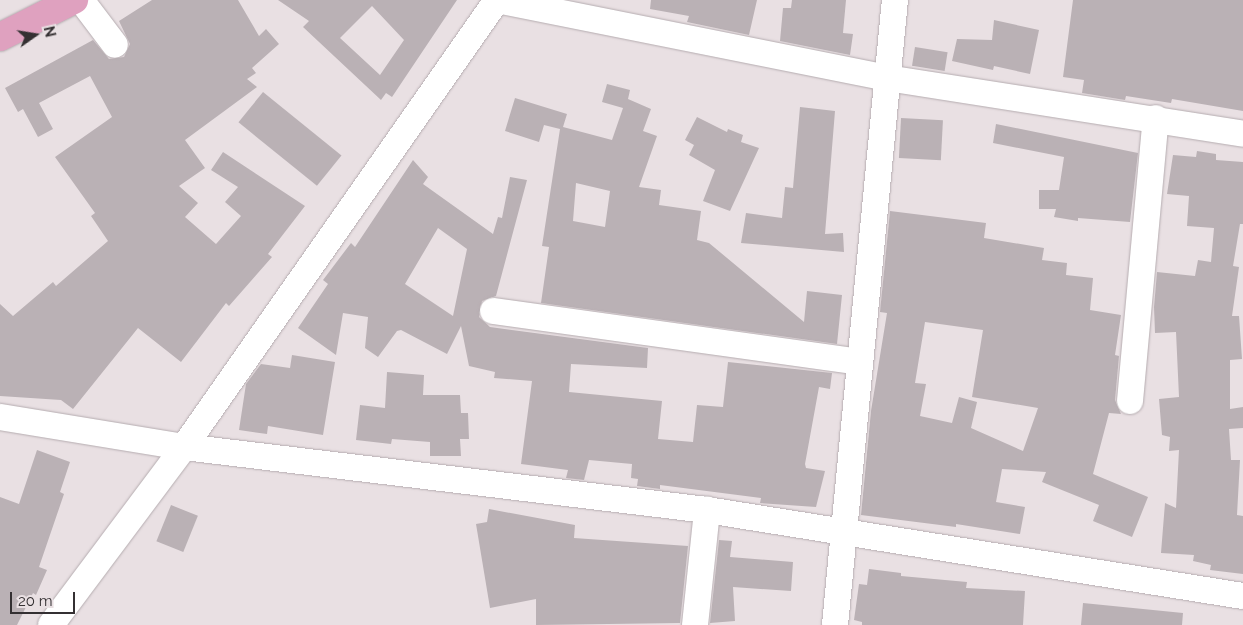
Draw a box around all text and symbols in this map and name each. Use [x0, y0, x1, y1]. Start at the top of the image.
north arrow [10, 10, 60, 60]
text: N [41, 25, 59, 39]
scale bar [12, 582, 78, 614]
text: 20 m [18, 592, 53, 610]

